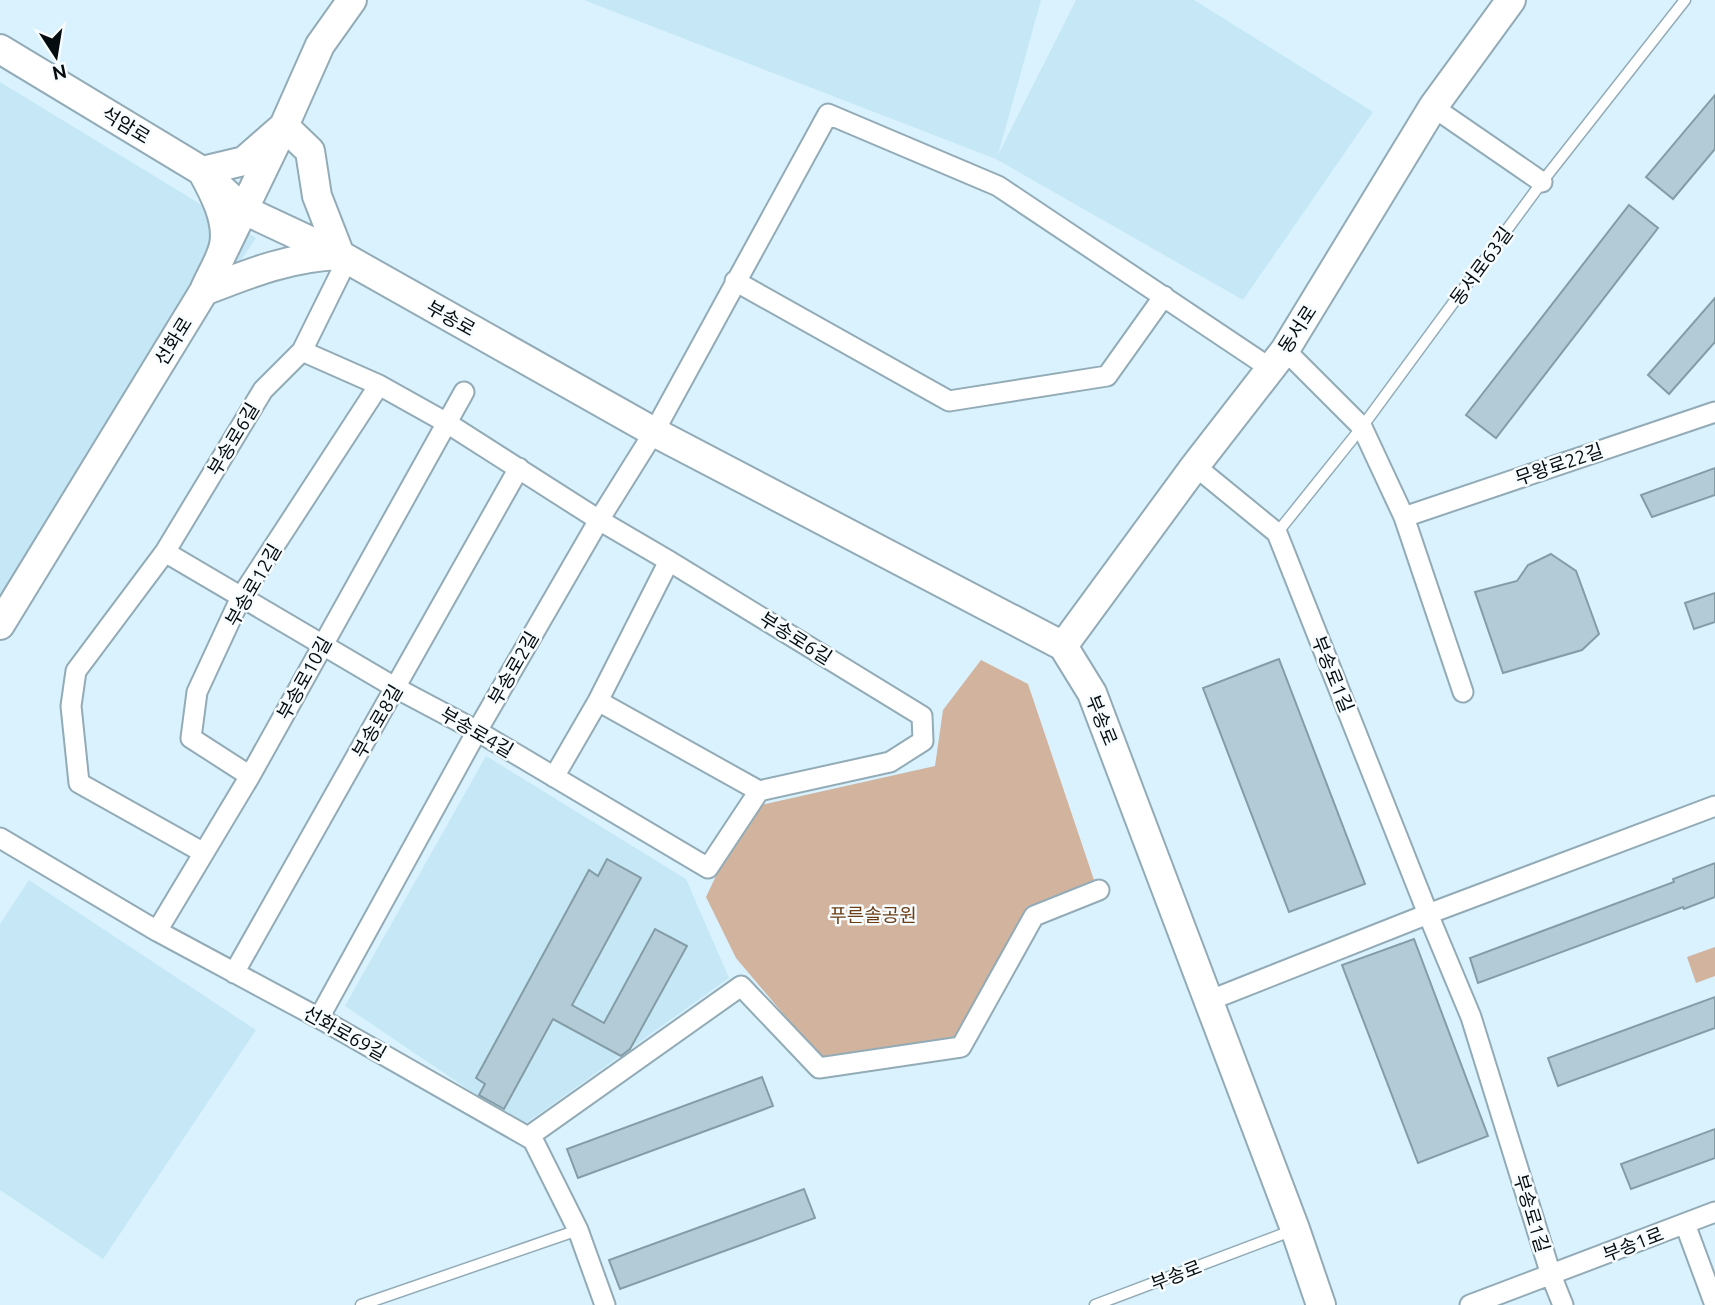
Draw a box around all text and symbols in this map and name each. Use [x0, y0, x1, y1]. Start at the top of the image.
north arrow [21, 21, 91, 91]
text: N [50, 60, 69, 85]
street label: 석암로 [98, 102, 154, 148]
street label: 동서로63길 [1445, 223, 1517, 309]
street label: 부송로 [423, 296, 479, 340]
street label: 동서로 [1273, 301, 1321, 357]
street label: 선화로 [150, 313, 196, 369]
street label: 부송로6길 [203, 399, 263, 479]
street label: 무왕로22길 [1512, 439, 1606, 489]
street label: 부송로12길 [221, 540, 285, 630]
street label: 부송로6길 [756, 607, 836, 669]
street label: 부송로2길 [483, 628, 543, 708]
street label: 부송로1길 [1308, 632, 1358, 716]
street label: 부송로10길 [272, 633, 336, 723]
street label: 부송로8길 [347, 681, 407, 761]
street label: 부송로 [1082, 692, 1122, 748]
street label: 부송로4길 [437, 702, 517, 762]
park label: 푸른솔공원 [829, 904, 917, 926]
street label: 선화로69길 [300, 1001, 390, 1065]
street label: 부송로1길 [1510, 1171, 1554, 1255]
street label: 부송1로 [1600, 1222, 1666, 1266]
street label: 부송로 [1148, 1255, 1204, 1295]

